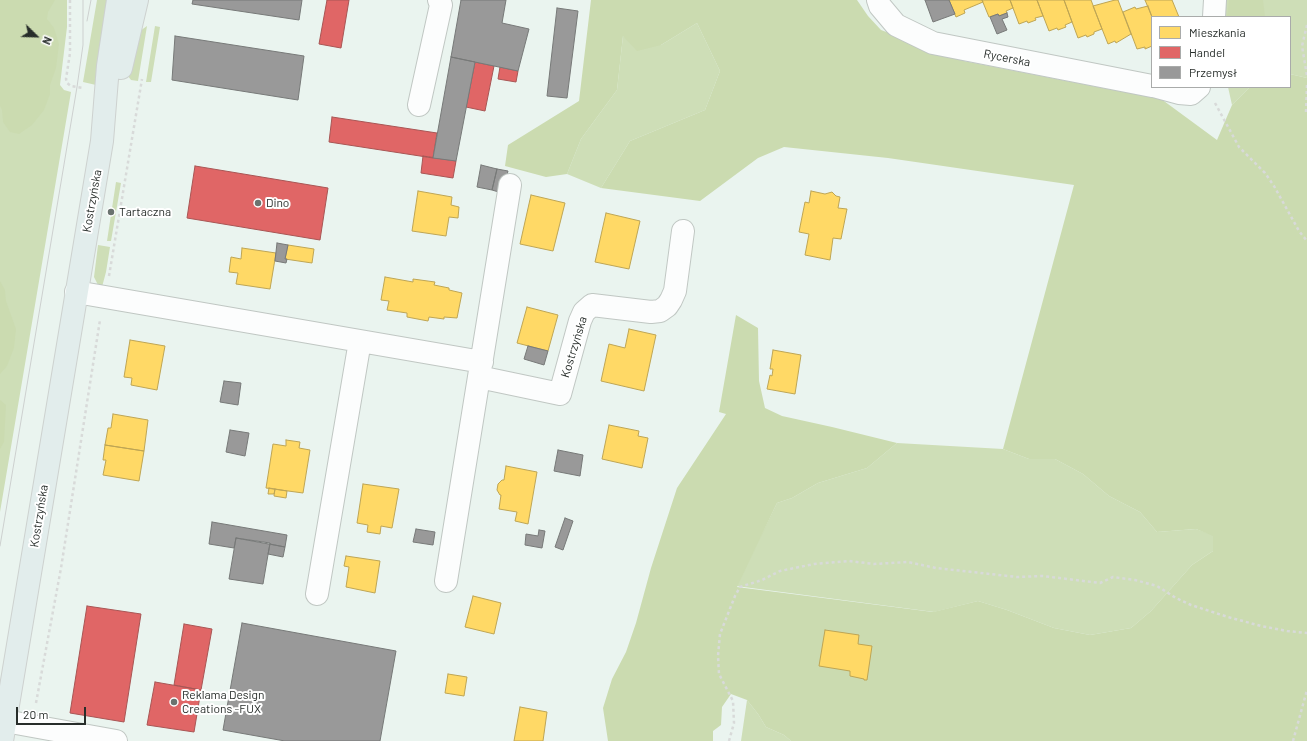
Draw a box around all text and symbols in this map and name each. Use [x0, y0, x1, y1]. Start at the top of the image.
north arrow [16, 16, 56, 56]
legend [1151, 16, 1291, 88]
text: Mieszkania [1189, 25, 1246, 39]
text: N [40, 35, 55, 47]
text: Handel [1189, 45, 1225, 59]
street label: Rycerska [982, 46, 1032, 70]
text: Przemysł [1189, 65, 1237, 79]
street label: Kostrzyńska [79, 169, 105, 233]
place label: Dino [266, 196, 289, 210]
marker: Dino [253, 198, 263, 208]
place label: Tartaczna [119, 205, 171, 219]
marker: Tartaczna [106, 207, 116, 217]
street label: Kostrzyńska [558, 315, 590, 379]
street label: Kostrzyńska [27, 484, 51, 548]
place label: Reklama Design Creations -FUX [182, 688, 264, 716]
marker: Reklama Design Creations -FUX [169, 697, 179, 707]
scale bar [18, 699, 88, 725]
text: 20 m [23, 707, 49, 721]

